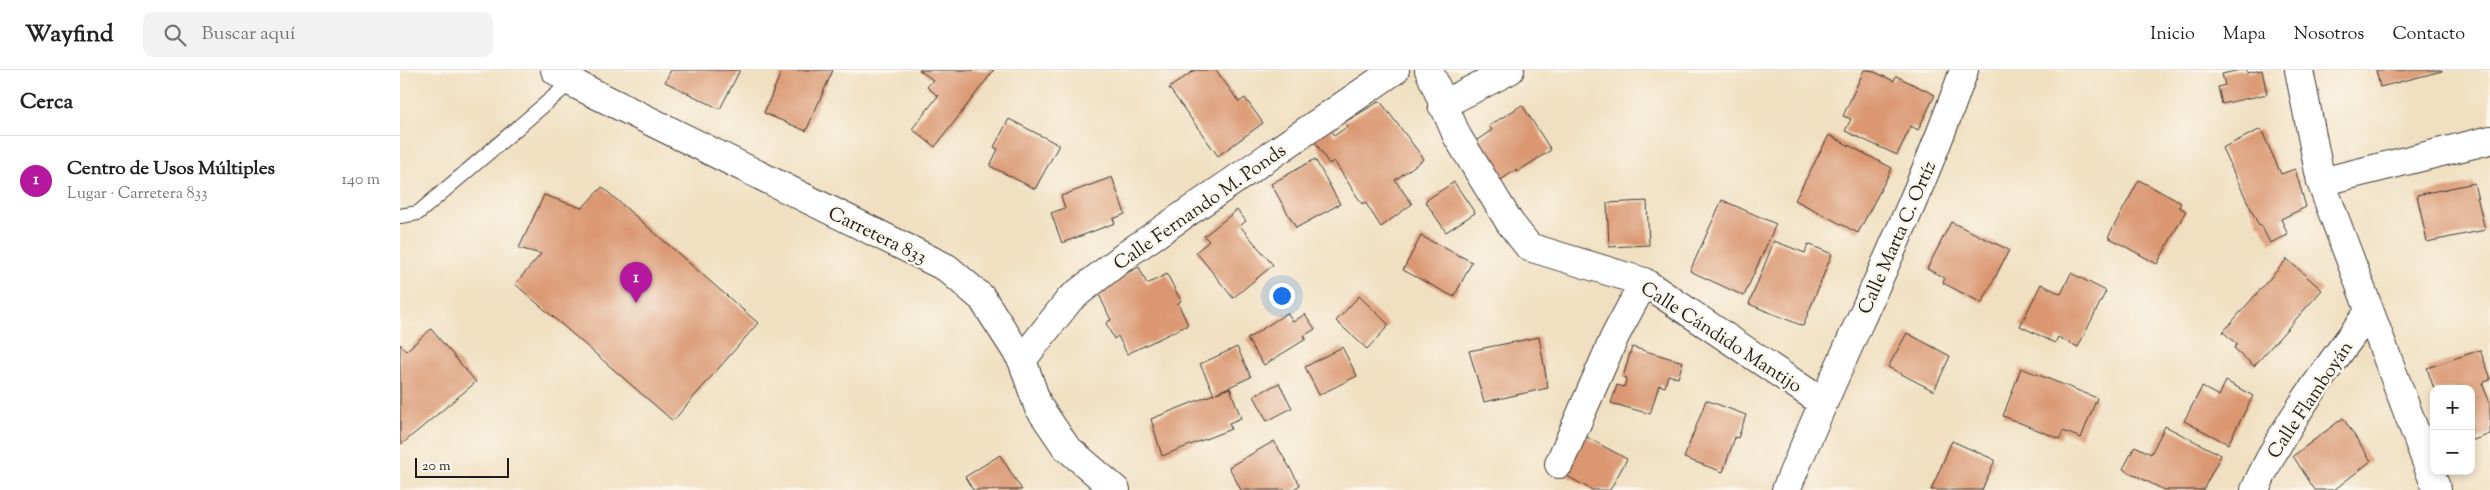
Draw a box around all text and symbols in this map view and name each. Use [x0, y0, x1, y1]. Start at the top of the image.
search box [143, 12, 493, 57]
text: Wayfind [25, 18, 113, 52]
icon: search [161, 21, 189, 49]
text: Buscar aquí [201, 21, 295, 48]
text: Inicio [2150, 22, 2195, 48]
text: Mapa [2223, 22, 2266, 48]
text: Nosotros [2294, 22, 2364, 48]
text: Contacto [2392, 22, 2465, 48]
text: Cerca [20, 88, 73, 118]
street label: Calle Fernando M. Ponds [1109, 138, 1292, 278]
text: Centro de Usos Múltiples [67, 156, 275, 183]
street label: Calle Marta C. Ortíz [1852, 157, 1944, 319]
text: 1 [33, 169, 39, 192]
text: 140 m [342, 169, 380, 192]
text: Lugar · Carretera 833 [67, 183, 208, 206]
street label: Carretera 833 [823, 201, 931, 272]
pin: 1 [620, 262, 652, 303]
street label: Calle Cándido Mantijo [1635, 276, 1807, 401]
your location [1269, 283, 1295, 309]
street label: Calle Flamboyán [2262, 336, 2361, 465]
map controls [2430, 385, 2475, 475]
button: + [2430, 385, 2475, 430]
button: − [2430, 430, 2475, 475]
scale bar [415, 455, 509, 478]
text: 20 m [422, 457, 451, 477]

